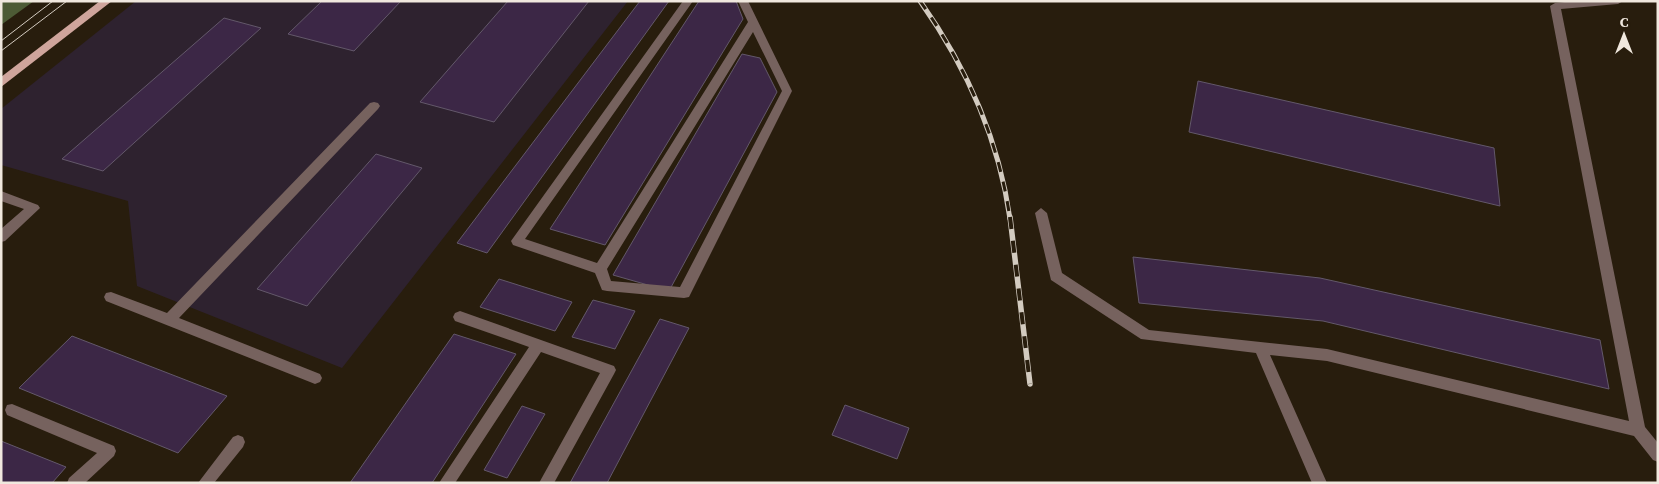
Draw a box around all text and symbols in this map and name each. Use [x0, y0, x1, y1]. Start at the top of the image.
north arrow [1599, 10, 1649, 60]
text: С [1620, 12, 1629, 32]

